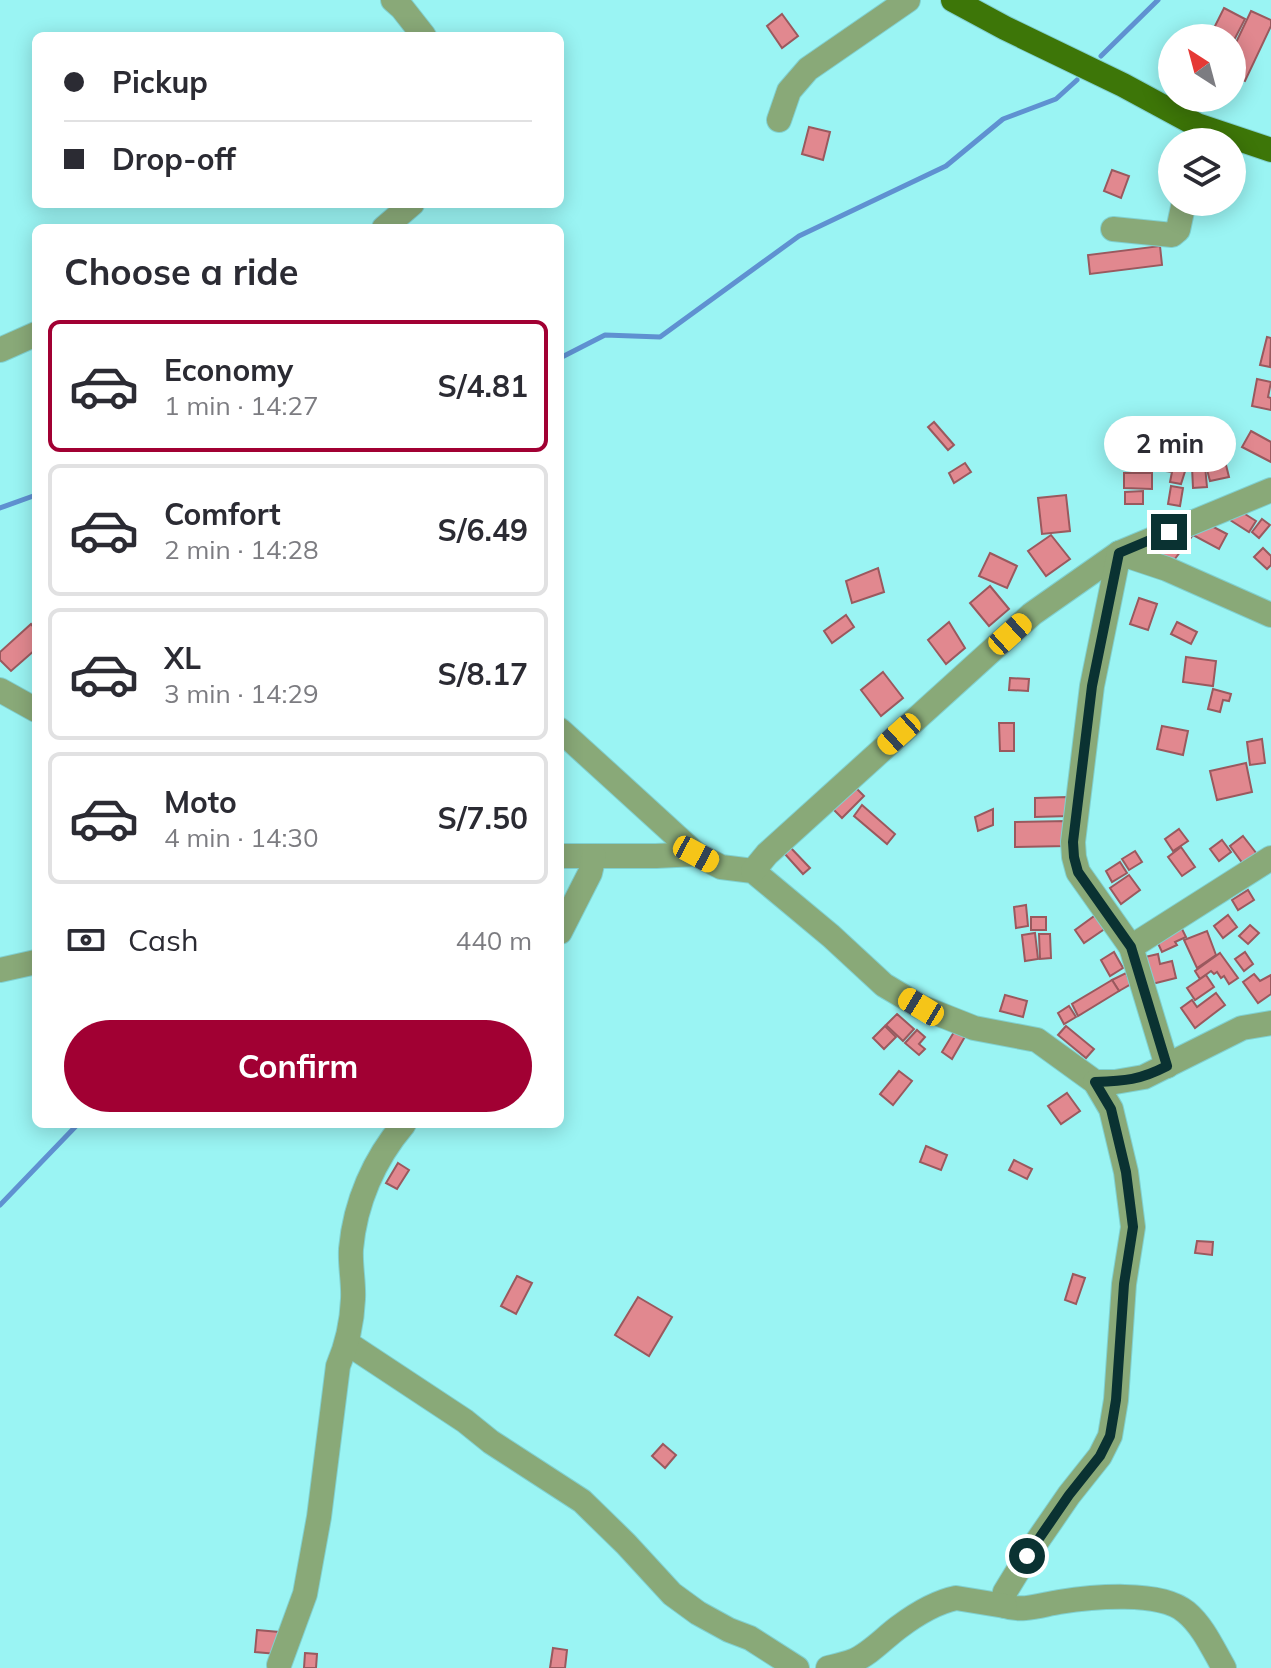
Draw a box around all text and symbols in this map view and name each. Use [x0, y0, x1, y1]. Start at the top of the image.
north arrow [1158, 24, 1246, 112]
map controls [1158, 24, 1246, 216]
text: Pickup [112, 63, 208, 101]
button: layers [1158, 128, 1246, 216]
text: Drop-off [112, 140, 236, 178]
text: Choose a ride [64, 249, 298, 294]
icon: car [68, 350, 140, 422]
text: Economy [164, 351, 293, 389]
text: S/4.81 [438, 367, 528, 405]
text: 1 min · 14:27 [164, 389, 319, 422]
callout: 2 min [1103, 416, 1235, 472]
text: 2 min [1136, 427, 1204, 460]
icon: car [68, 494, 140, 566]
text: Comfort [164, 495, 281, 533]
text: S/6.49 [438, 511, 528, 549]
route end [1151, 514, 1187, 550]
text: 2 min · 14:28 [164, 533, 319, 566]
car [984, 609, 1036, 659]
icon: car [68, 638, 140, 710]
text: XL [164, 639, 201, 677]
text: S/8.17 [438, 655, 528, 693]
text: 3 min · 14:29 [164, 677, 319, 710]
car [873, 709, 925, 759]
icon: car [68, 782, 140, 854]
text: Moto [164, 783, 237, 821]
text: S/7.50 [438, 799, 528, 837]
text: 4 min · 14:30 [164, 821, 319, 854]
car [669, 832, 723, 876]
icon: cash [64, 918, 108, 962]
text: Cash [128, 921, 199, 959]
text: 440 m [456, 924, 532, 957]
car [894, 984, 948, 1030]
button: Confirm [64, 1020, 532, 1112]
route start [1009, 1538, 1045, 1574]

